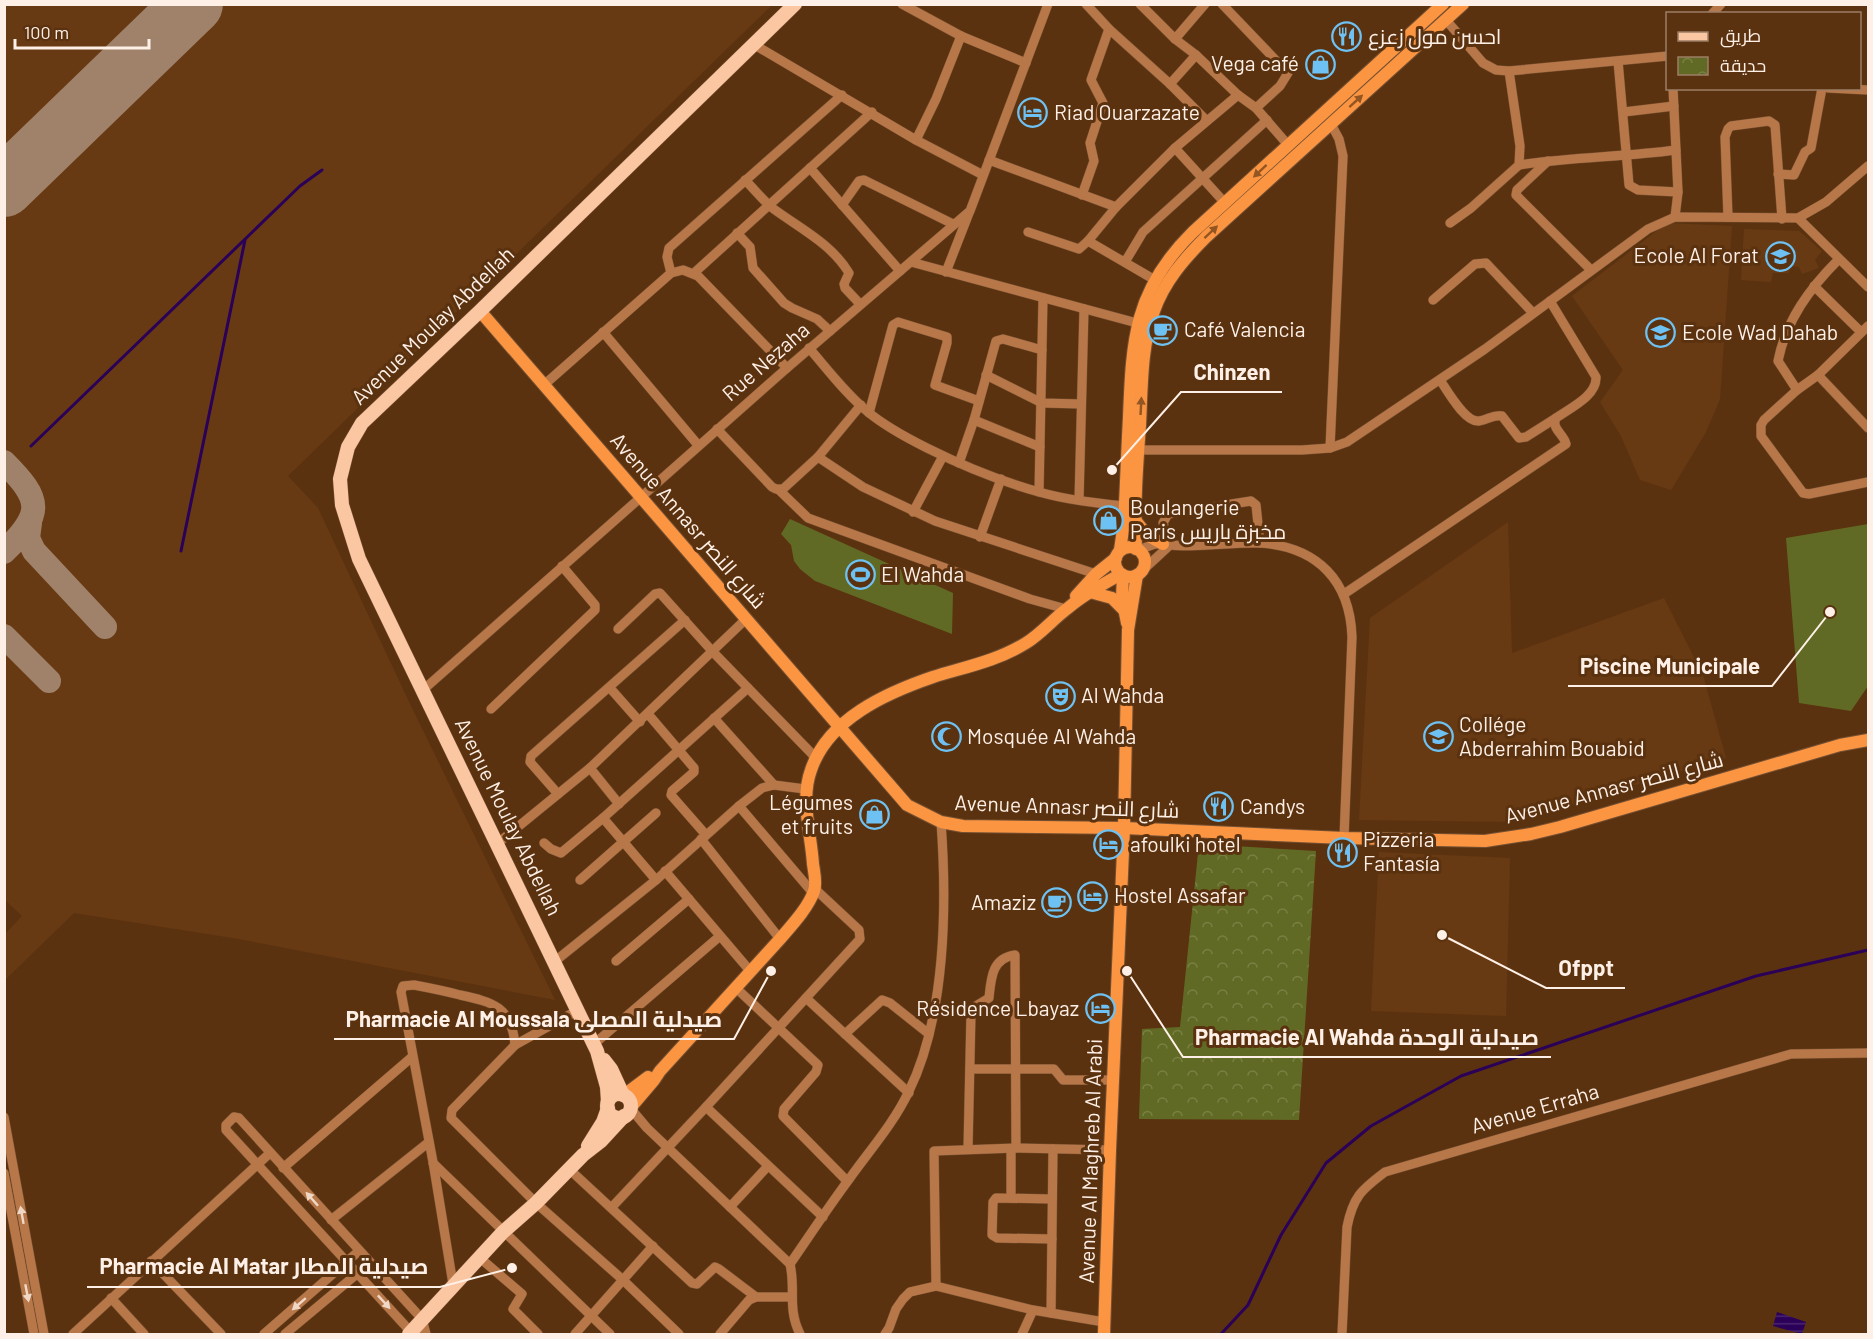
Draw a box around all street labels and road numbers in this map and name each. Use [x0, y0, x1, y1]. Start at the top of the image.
street label: Avenue Moulay Abdellah [345, 241, 518, 409]
street label: Rue Nezaha [716, 316, 814, 405]
street label: Avenue Annasr شارع النصر [604, 427, 772, 615]
street label: Avenue Moulay Abdellah [451, 714, 568, 919]
street label: Avenue Annasr شارع النصر [1502, 745, 1726, 831]
street label: Avenue Annasr شارع النصر [954, 789, 1180, 825]
street label: Avenue Al Maghreb Al Arabi [1073, 1038, 1106, 1284]
street label: Avenue Erraha [1468, 1077, 1601, 1138]

